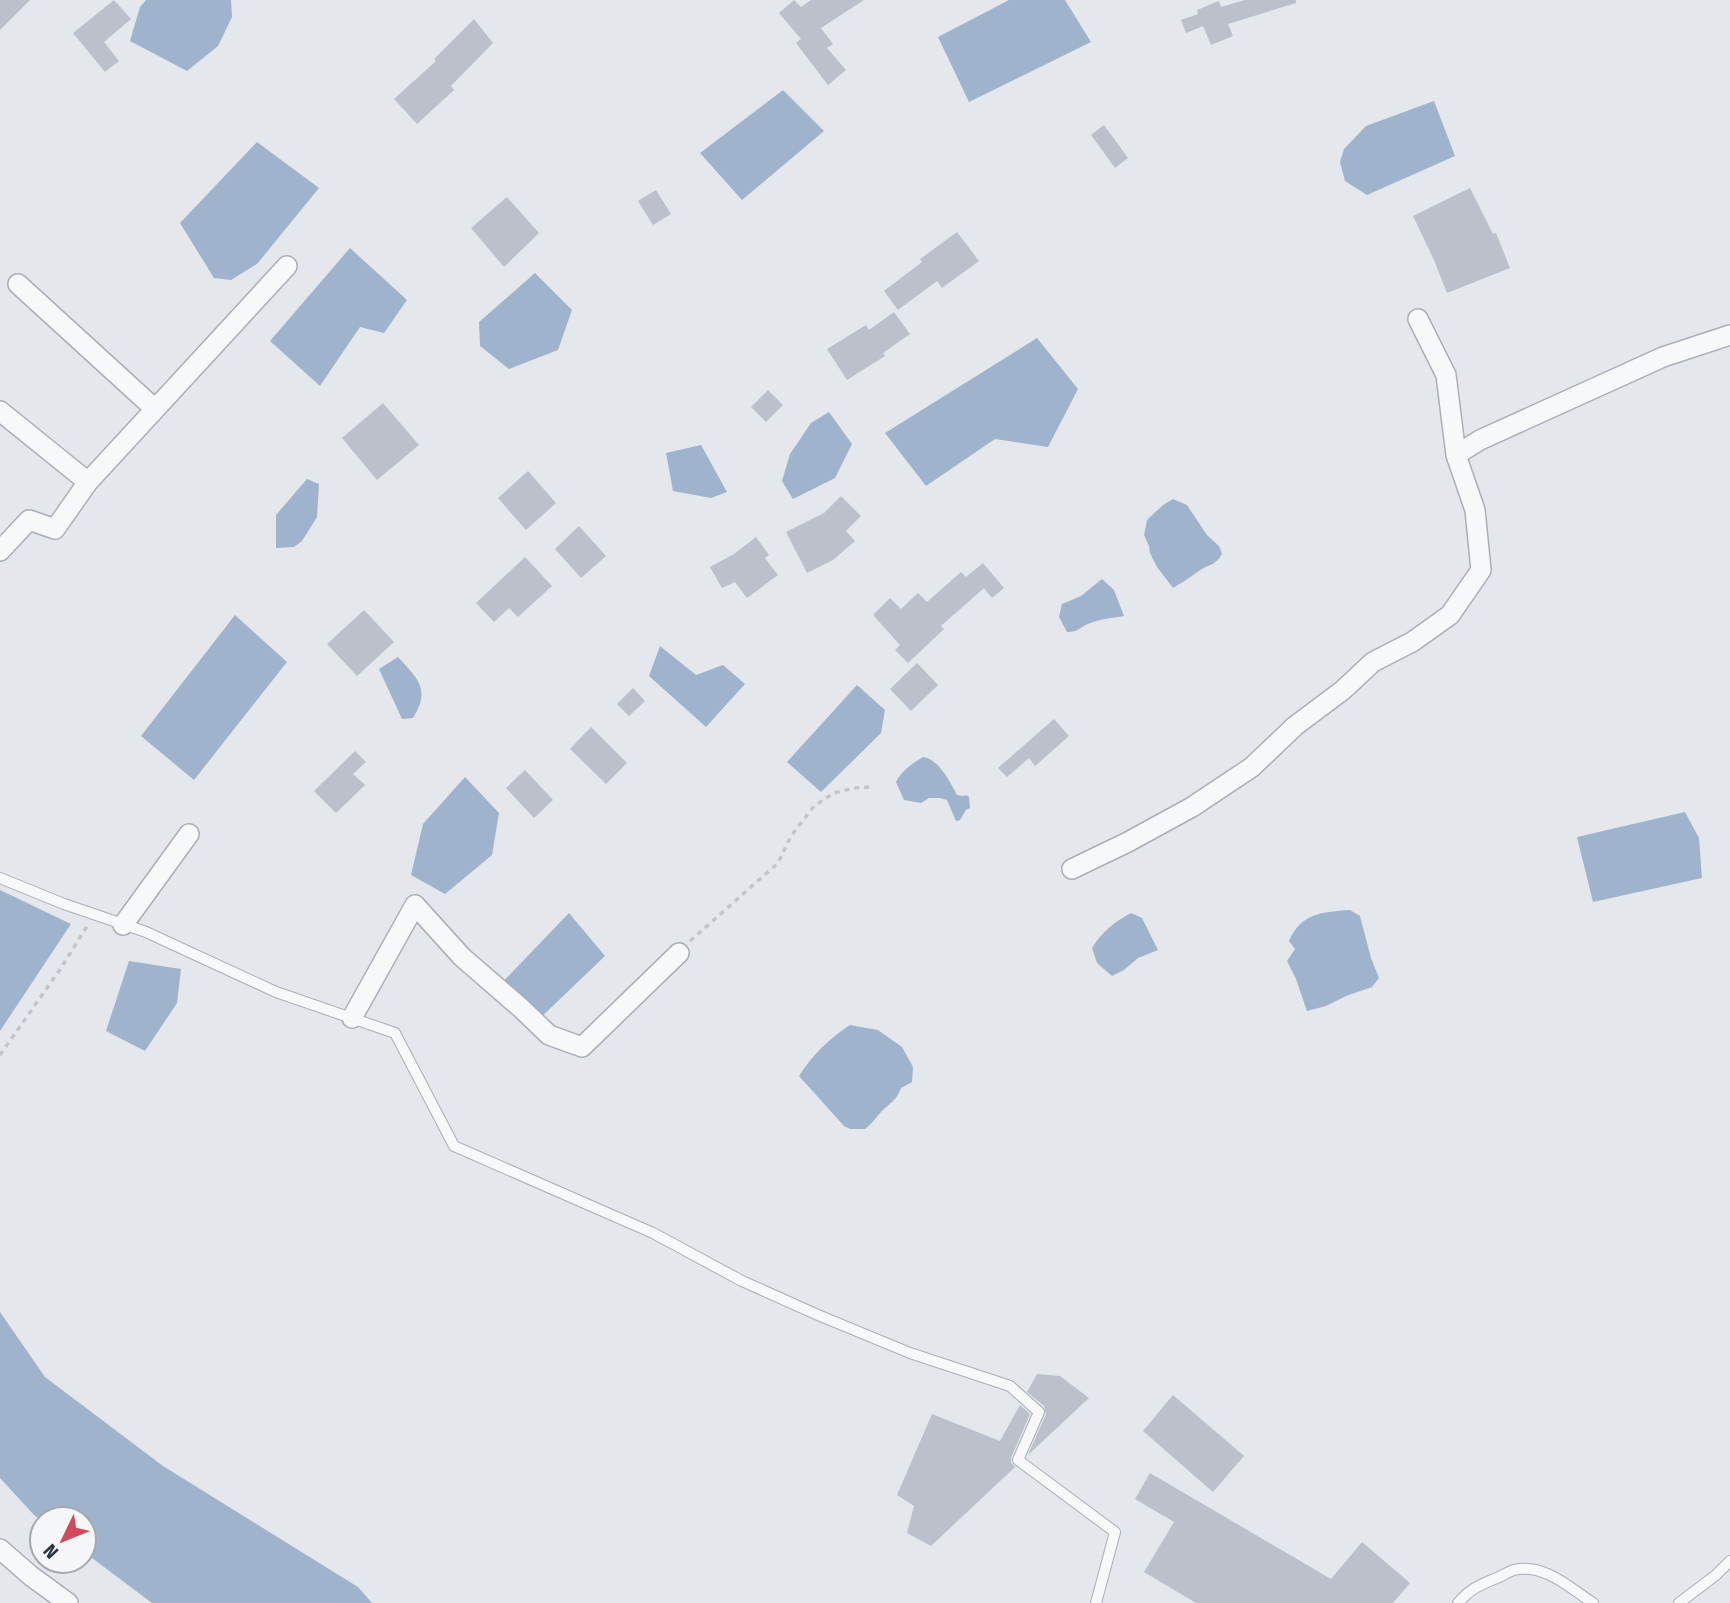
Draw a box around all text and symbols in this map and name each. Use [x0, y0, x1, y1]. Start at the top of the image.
north arrow [28, 1505, 98, 1575]
text: N [39, 1539, 63, 1563]

